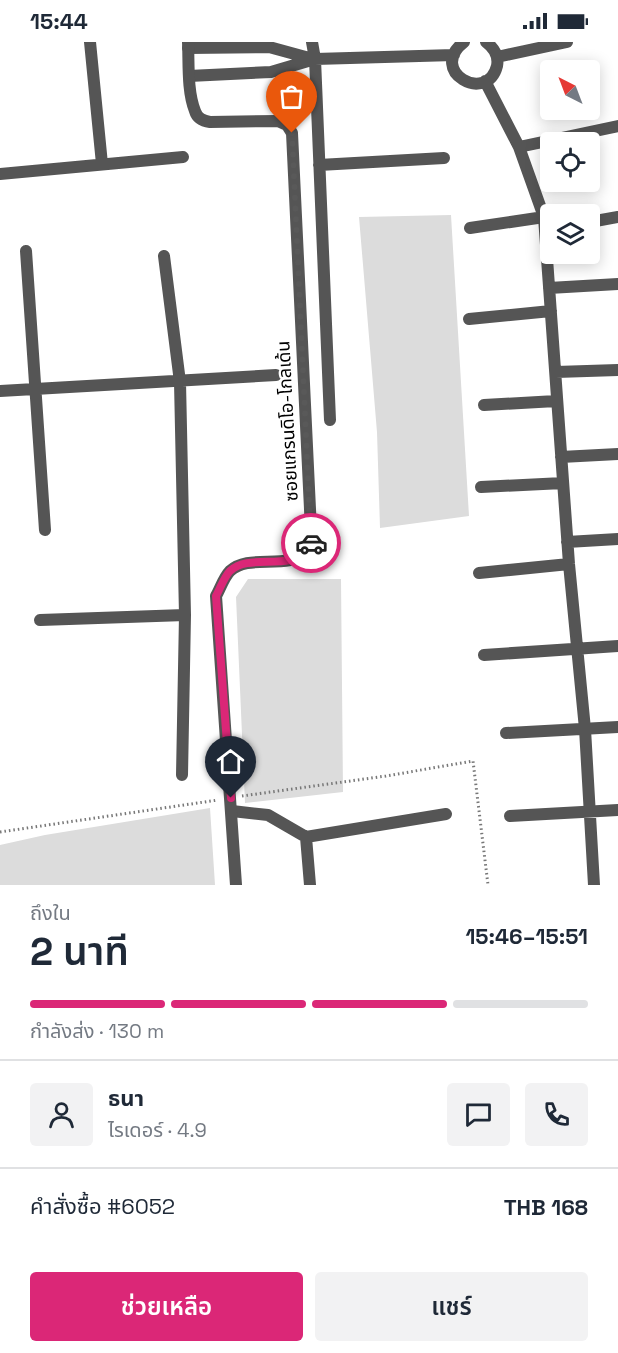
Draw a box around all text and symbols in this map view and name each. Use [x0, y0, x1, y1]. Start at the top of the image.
text: 15:44 [30, 7, 88, 35]
north arrow [540, 60, 600, 120]
map controls [540, 60, 600, 264]
pin [266, 71, 317, 133]
icon: bag [275, 80, 308, 113]
button: locate [540, 132, 600, 192]
button: layers [540, 204, 600, 264]
street label: ซอยแกรนดิโอ-โกลเด้น [271, 340, 303, 502]
courier [281, 513, 341, 573]
icon: car [295, 527, 328, 560]
pin [205, 736, 256, 798]
icon: home [214, 745, 247, 778]
text: ถึงใน [30, 900, 71, 926]
text: 15:46–15:51 [465, 922, 588, 950]
text: 2 นาที [30, 927, 129, 976]
text: กำลังส่ง · 130 m [30, 1018, 164, 1044]
button: person [30, 1083, 93, 1146]
button: chat [447, 1083, 510, 1146]
button: phone [525, 1083, 588, 1146]
text: ธนา [108, 1084, 144, 1112]
text: ไรเดอร์ · 4.9 [108, 1117, 207, 1143]
text: คำสั่งซื้อ #6052 [30, 1192, 175, 1220]
text: THB 168 [504, 1193, 588, 1221]
button: ช่วยเหลือ [30, 1272, 303, 1341]
button: แชร์ [315, 1272, 588, 1341]

